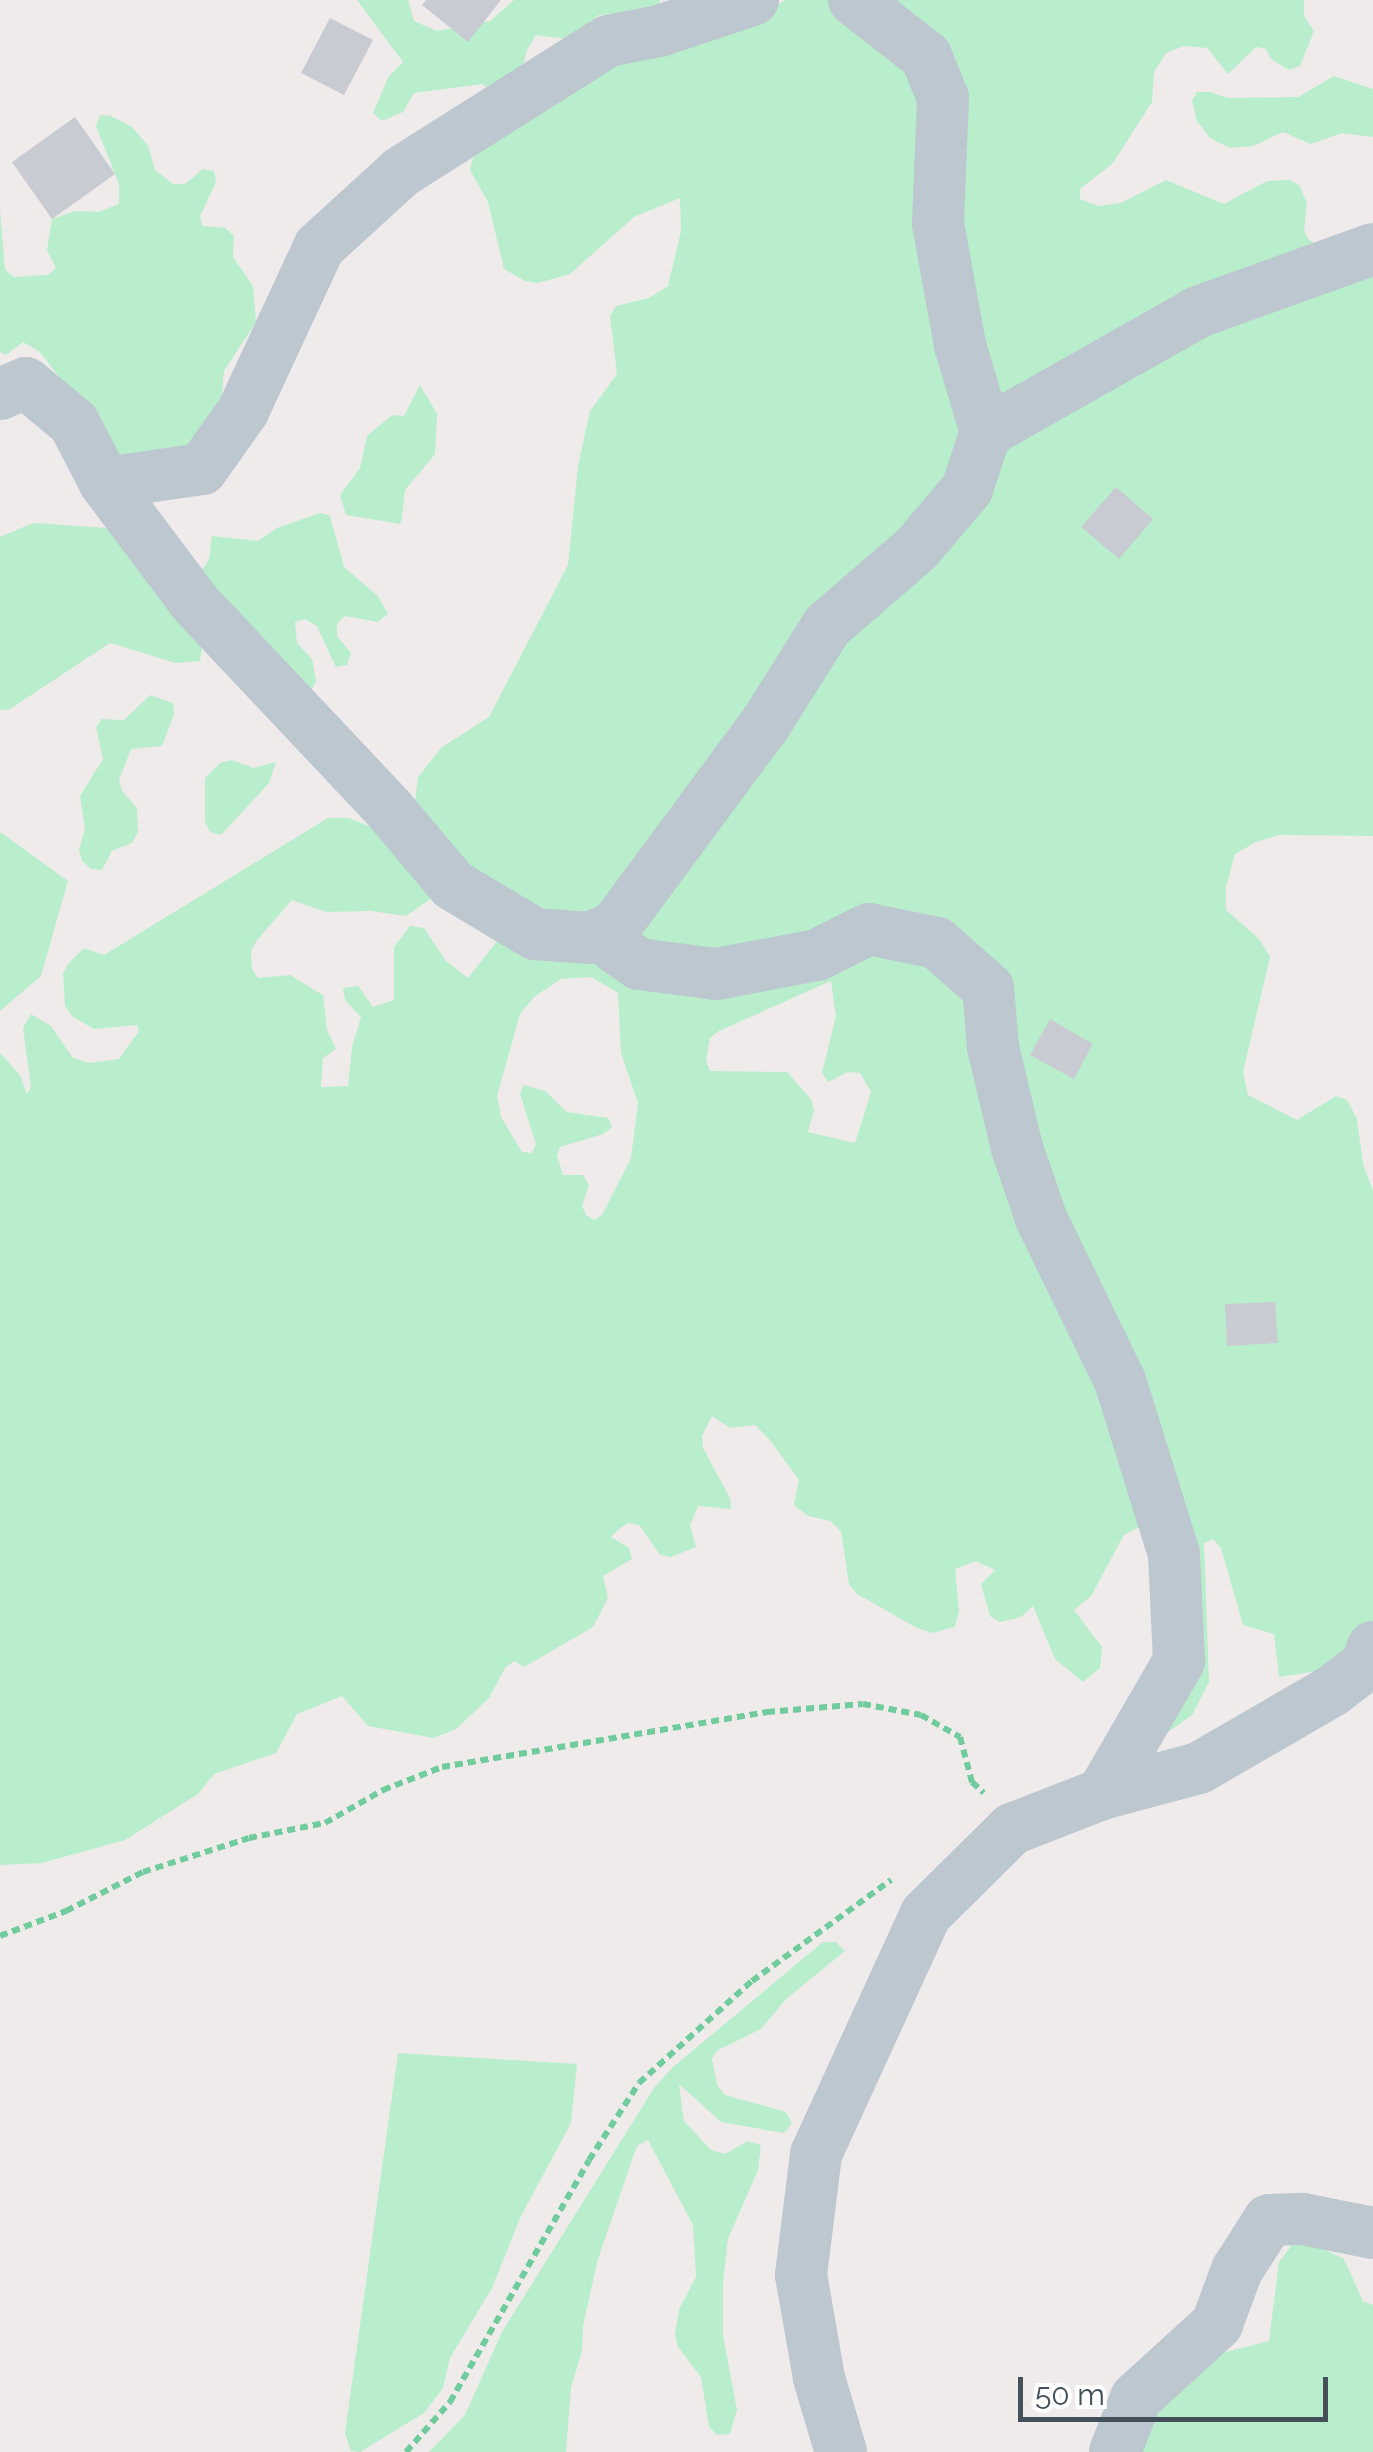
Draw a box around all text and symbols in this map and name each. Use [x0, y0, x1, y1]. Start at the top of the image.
scale bar [1023, 2357, 1333, 2419]
text: 50 m [1035, 2377, 1105, 2412]

